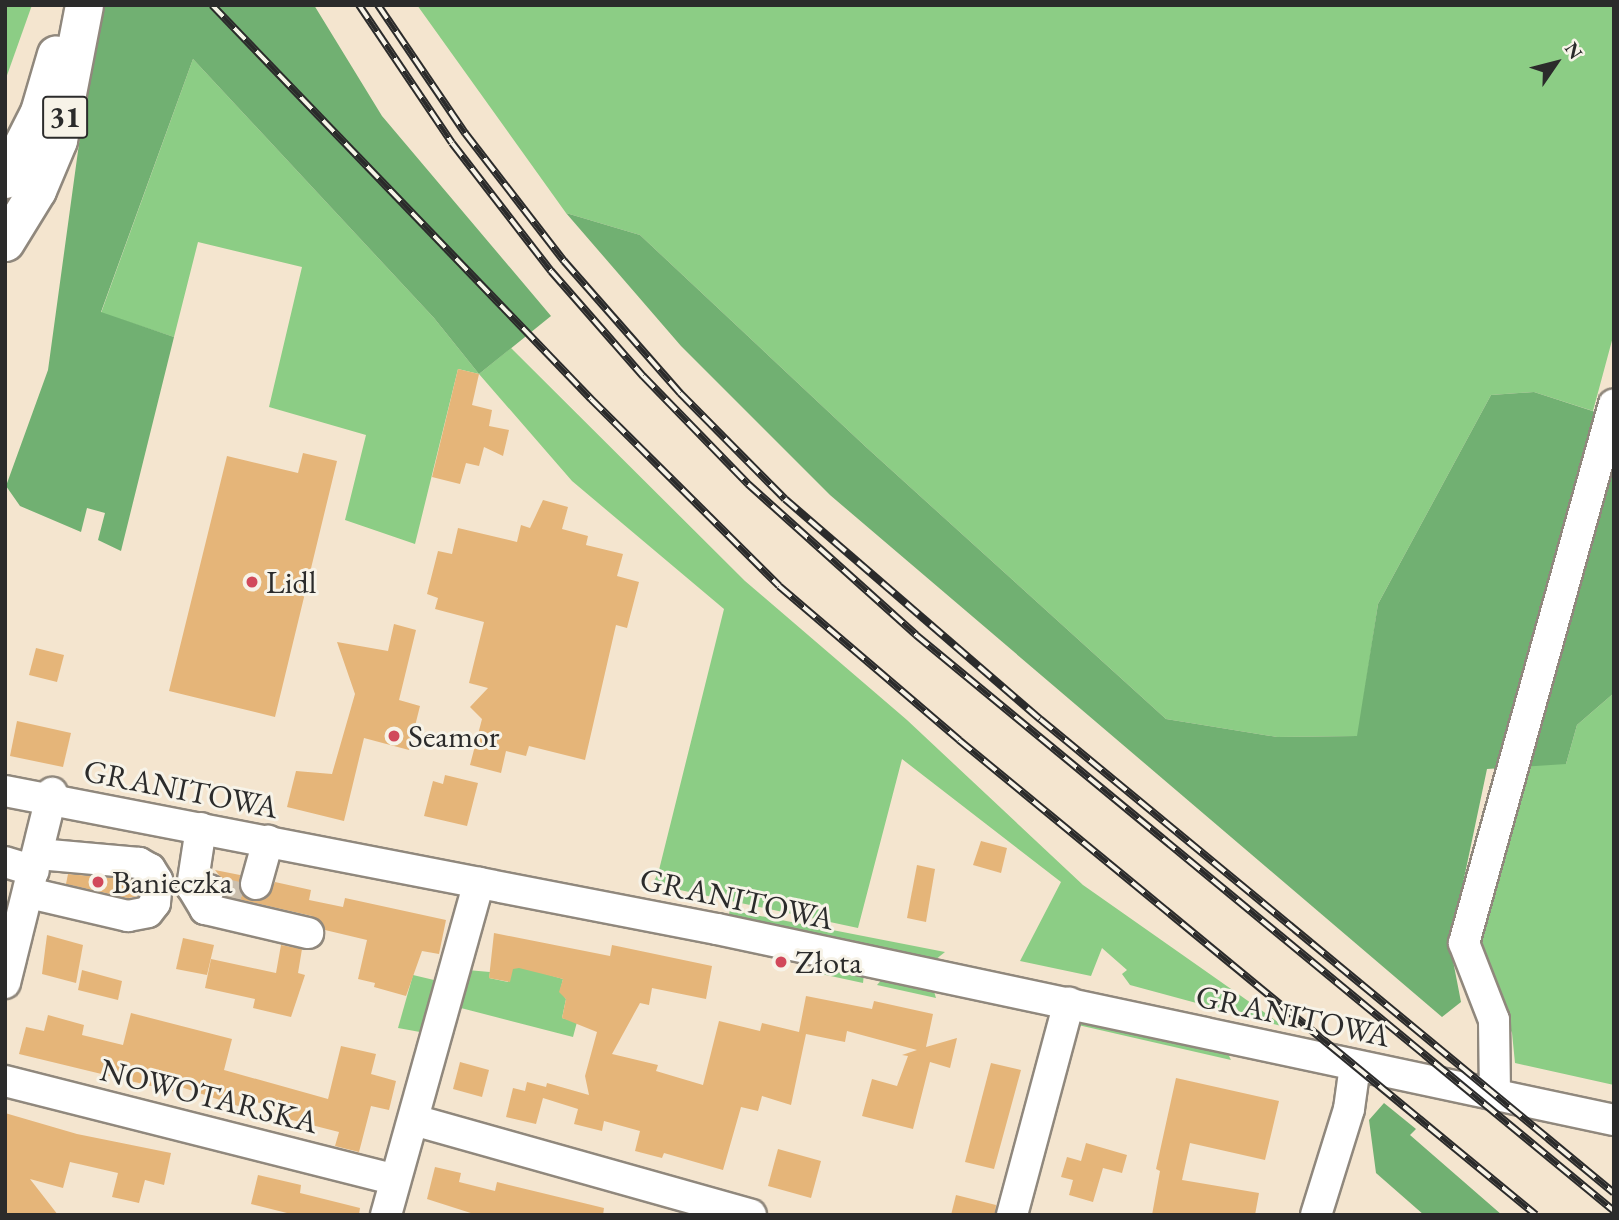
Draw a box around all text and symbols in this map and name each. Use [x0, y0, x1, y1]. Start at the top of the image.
north arrow [1521, 28, 1591, 98]
text: N [1559, 37, 1588, 64]
road number: 31 [41, 91, 90, 144]
place label: Lidl [266, 563, 316, 601]
marker: Lidl [244, 574, 260, 590]
place label: Seamor [408, 717, 500, 755]
marker: Seamor [386, 728, 402, 744]
street label: GRANITOWA [81, 751, 281, 827]
street label: GRANITOWA [637, 860, 837, 938]
place label: Banieczka [112, 863, 233, 901]
marker: Banieczka [90, 874, 106, 890]
place label: Złota [795, 943, 862, 981]
marker: Złota [773, 954, 789, 970]
street label: GRANITOWA [1193, 977, 1393, 1055]
street label: NOWOTARSKA [96, 1050, 322, 1142]

